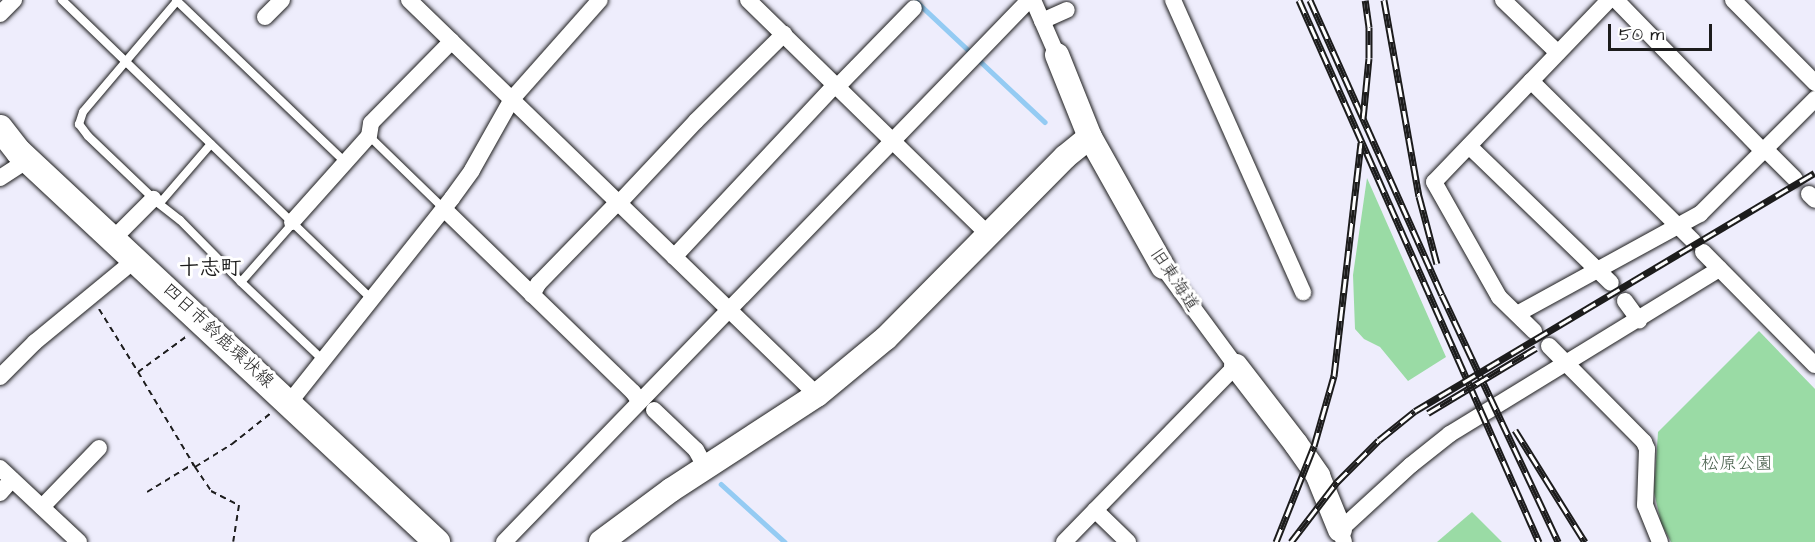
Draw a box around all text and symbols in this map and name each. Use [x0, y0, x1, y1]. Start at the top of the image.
scale bar [1611, 12, 1714, 50]
text: 50 m [1619, 22, 1664, 47]
street label: 旧東海道 [1145, 244, 1203, 316]
district label: 十志町 [179, 255, 241, 281]
street label: 四日市鈴鹿環状線 [158, 279, 278, 393]
park label: 松原公園 [1701, 453, 1773, 475]

